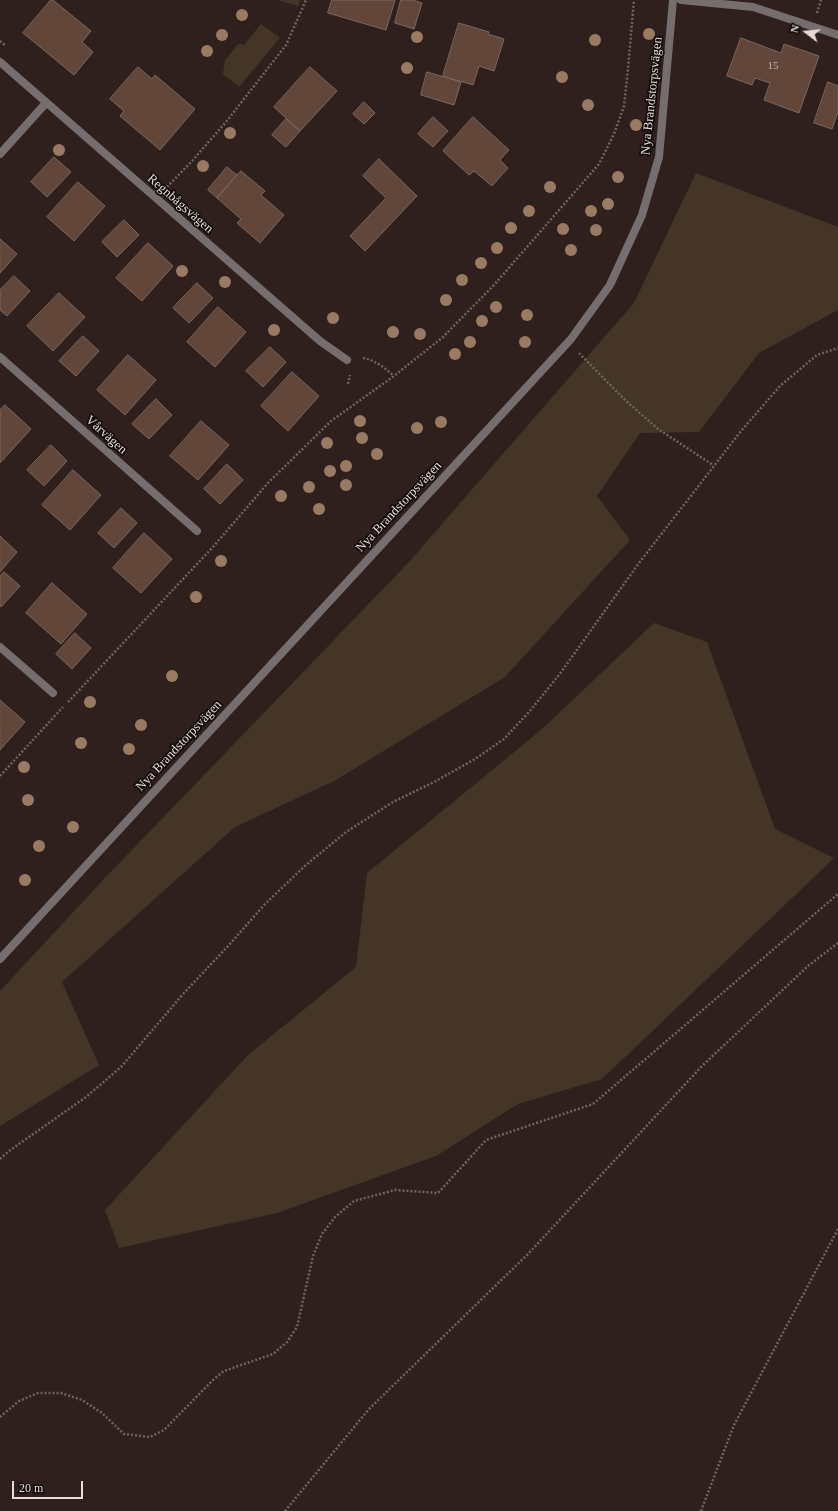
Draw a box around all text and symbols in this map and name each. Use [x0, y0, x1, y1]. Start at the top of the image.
north arrow [786, 12, 826, 52]
text: N [788, 23, 801, 34]
street label: Nya Brandstorpsvägen [638, 36, 666, 156]
house number: 15 [768, 59, 778, 73]
street label: Regnbågsvägen [144, 171, 216, 237]
street label: Vårvägen [82, 412, 130, 458]
street label: Nya Brandstorpsvägen [353, 458, 445, 556]
street label: Nya Brandstorpsvägen [133, 697, 225, 795]
scale bar [14, 1473, 85, 1499]
text: 20 m [19, 1481, 43, 1495]

